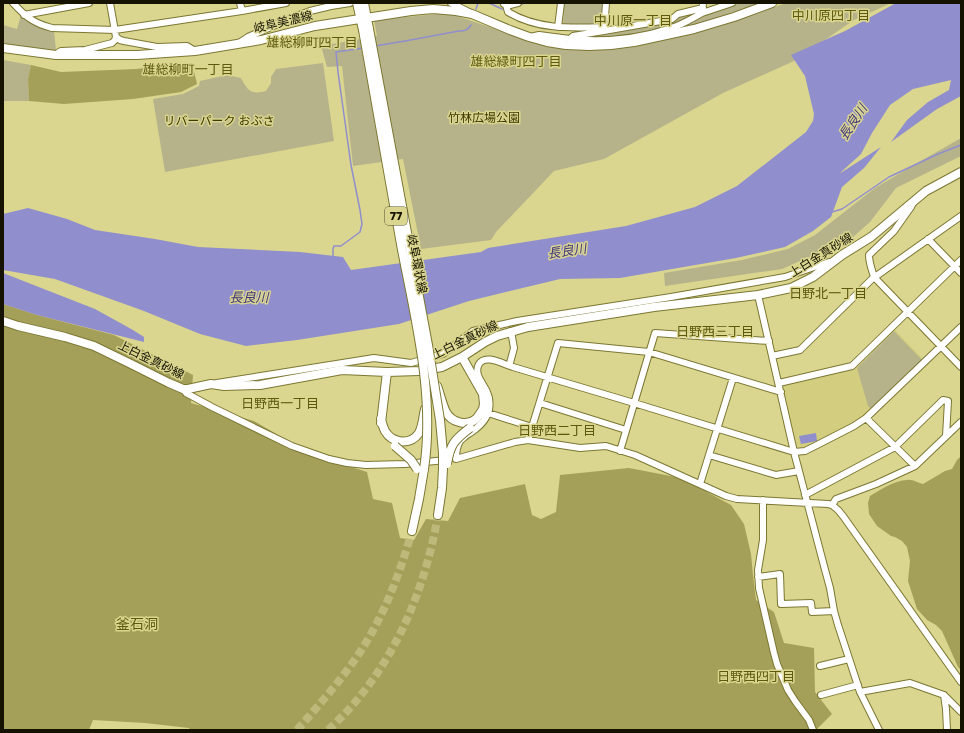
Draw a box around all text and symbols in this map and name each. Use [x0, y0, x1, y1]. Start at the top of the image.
street label: 岐阜美濃線 [252, 8, 314, 36]
district label: 中川原四丁目 [792, 8, 870, 23]
district label: 中川原一丁目 [594, 13, 672, 28]
district label: 雄総柳町四丁目 [266, 35, 358, 50]
district label: 雄総緑町四丁目 [470, 54, 562, 69]
district label: 雄総柳町一丁目 [142, 62, 234, 77]
water label: 長良川 [836, 100, 871, 142]
park label: 竹林広場公園 [448, 111, 520, 125]
park label: リバーパーク おぶさ [164, 114, 274, 128]
road number: 77 [385, 207, 407, 225]
street label: 上白金真砂線 [787, 230, 855, 280]
street label: 岐阜環状線 [404, 233, 430, 295]
water label: 長良川 [547, 241, 589, 261]
district label: 日野北一丁目 [789, 286, 867, 301]
water label: 長良川 [229, 290, 270, 305]
street label: 上白金真砂線 [430, 318, 500, 362]
district label: 日野西三丁目 [676, 324, 754, 339]
street label: 上白金真砂線 [116, 338, 186, 382]
district label: 日野西一丁目 [241, 396, 319, 411]
district label: 日野西二丁目 [518, 423, 596, 438]
district label: 釜石洞 [116, 616, 158, 633]
district label: 日野西四丁目 [717, 669, 795, 684]

